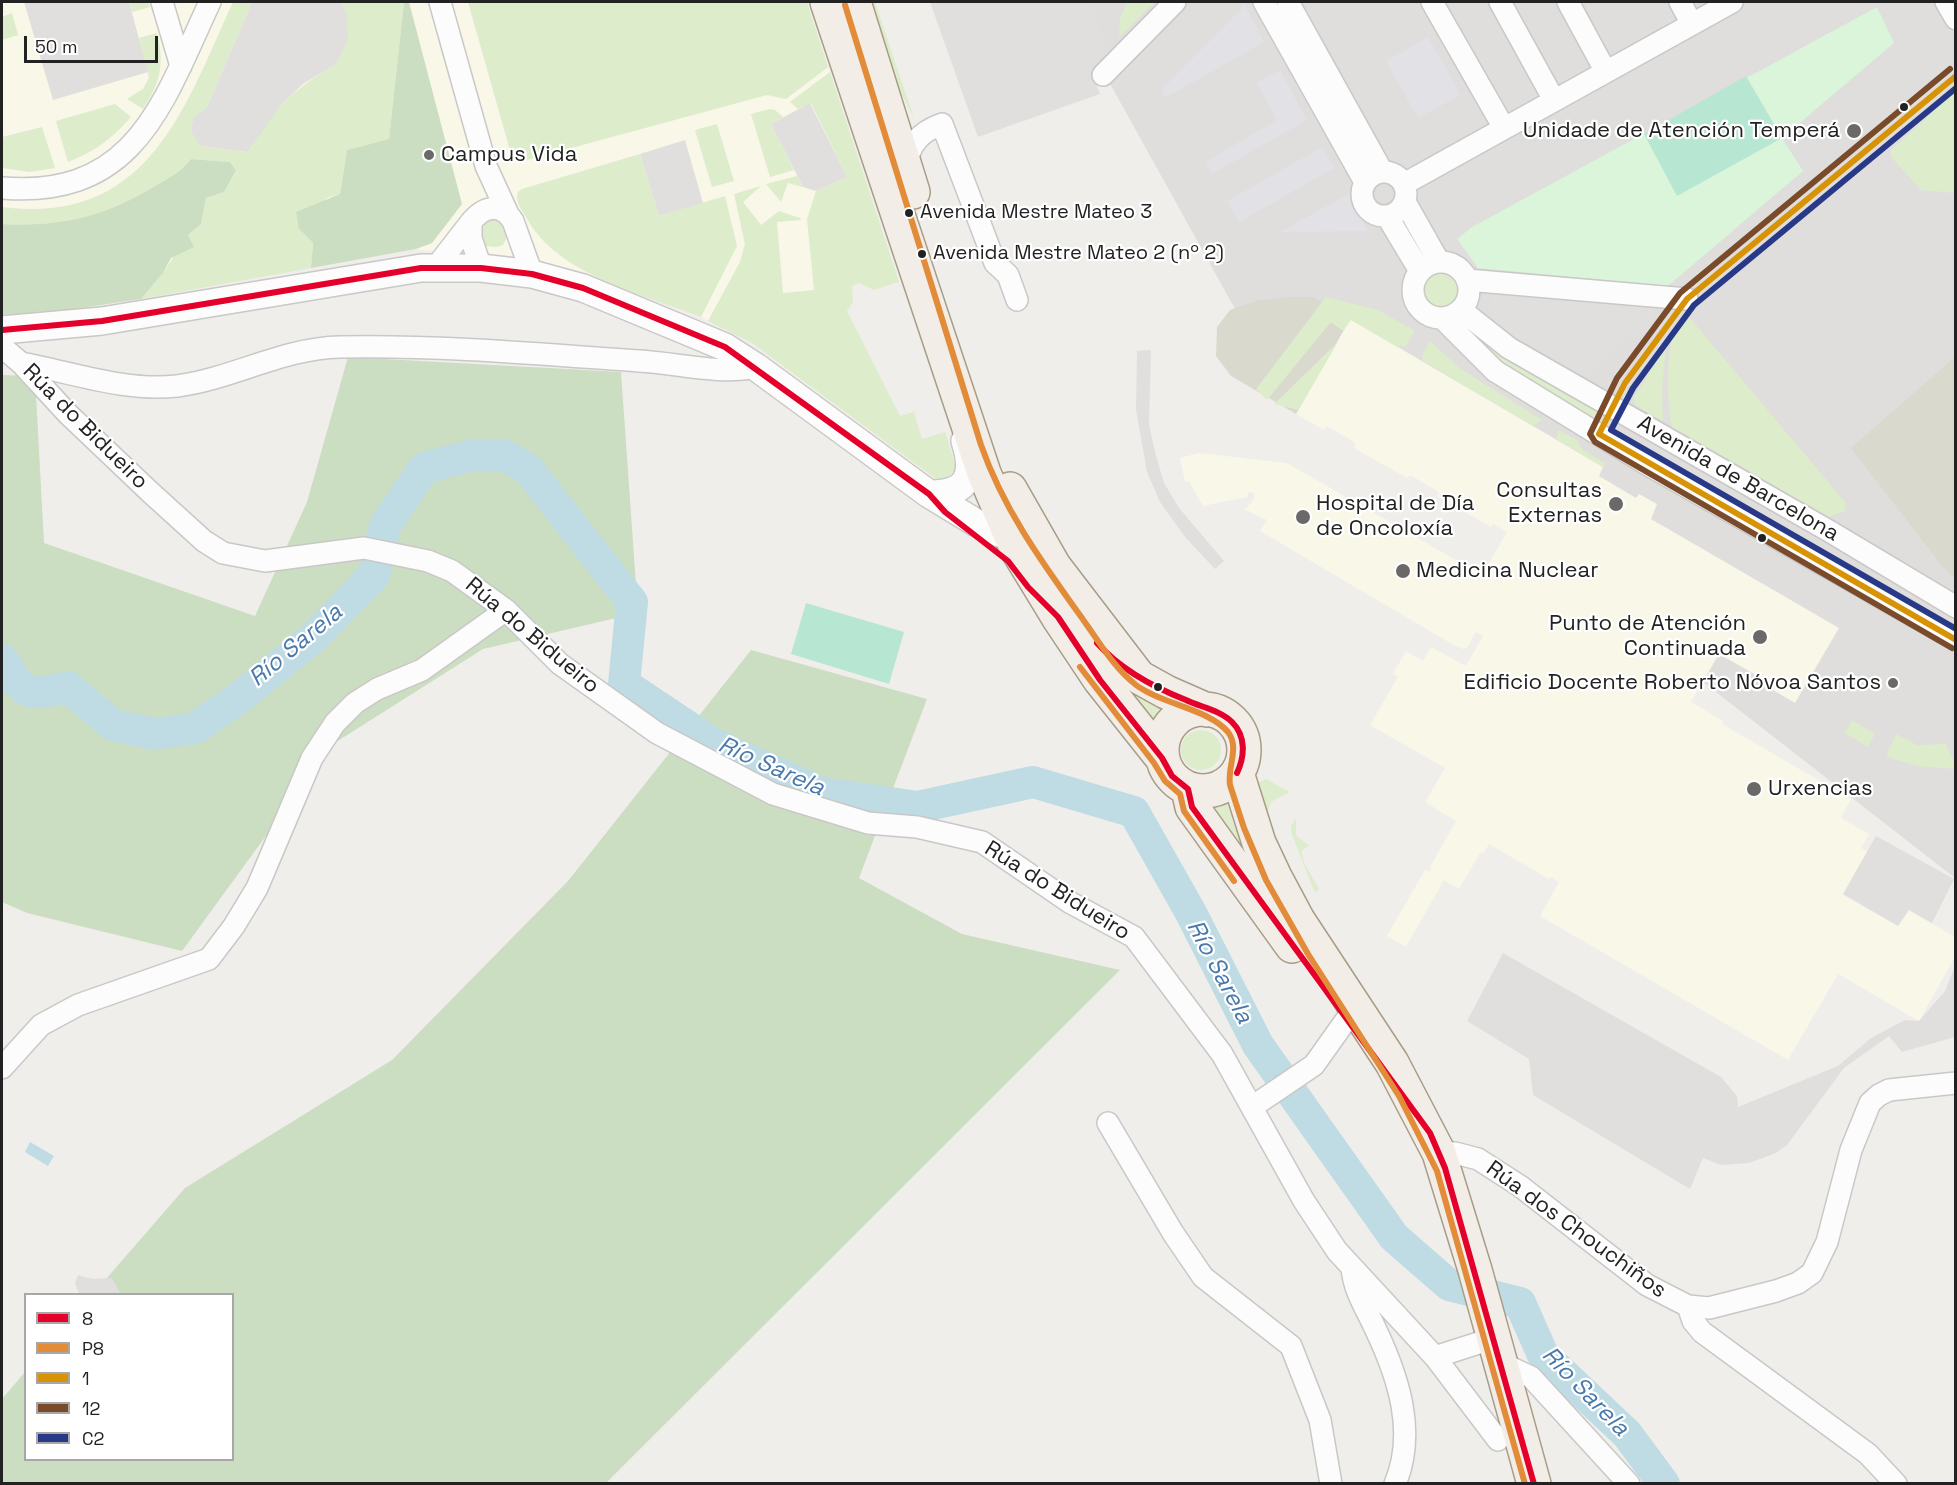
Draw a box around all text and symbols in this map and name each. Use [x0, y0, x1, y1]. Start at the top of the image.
scale bar [27, 24, 160, 62]
text: 50 m [35, 35, 77, 58]
unlabelled marker [1898, 101, 1910, 113]
place label: Unidade de Atención Temperá [1523, 118, 1840, 144]
marker: Unidade de Atención Temperá [1845, 122, 1863, 140]
place label: Campus Vida [441, 142, 577, 168]
marker: Campus Vida [422, 148, 436, 162]
place label: Avenida Mestre Mateo 3 [920, 201, 1152, 225]
marker: Avenida Mestre Mateo 3 [903, 207, 915, 219]
place label: Avenida Mestre Mateo 2 (nº 2) [933, 242, 1224, 266]
marker: Avenida Mestre Mateo 2 (nº 2) [916, 248, 928, 260]
street label: Rúa do Bidueiro [17, 359, 153, 495]
street label: Avenida de Barcelona [1632, 410, 1844, 548]
place label: Consultas Externas [1496, 478, 1602, 530]
place label: Hospital de Día de Oncoloxía [1316, 491, 1474, 542]
marker: Consultas Externas [1607, 495, 1625, 513]
marker: Hospital de Día de Oncoloxía [1294, 508, 1312, 526]
unlabelled marker [1756, 532, 1768, 544]
place label: Medicina Nuclear [1416, 558, 1599, 584]
marker: Medicina Nuclear [1394, 562, 1412, 580]
street label: Rúa do Bidueiro [460, 572, 604, 700]
water label: Río Sarela [243, 599, 349, 693]
place label: Punto de Atención Continuada [1549, 611, 1746, 662]
marker: Punto de Atención Continuada [1751, 628, 1769, 646]
place label: Edificio Docente Roberto Nóvoa Santos [1464, 670, 1881, 696]
marker: Edificio Docente Roberto Nóvoa Santos [1886, 676, 1900, 690]
unlabelled marker [1152, 681, 1164, 693]
water label: Río Sarela [714, 731, 828, 803]
place label: Urxencias [1768, 776, 1872, 802]
marker: Urxencias [1745, 780, 1763, 798]
street label: Rúa do Bidueiro [979, 836, 1135, 946]
water label: Río Sarela [1180, 915, 1258, 1029]
street label: Rúa dos Chouchiños [1481, 1156, 1671, 1304]
legend [24, 1293, 234, 1461]
text: 8 [82, 1307, 93, 1330]
text: P8 [82, 1337, 104, 1360]
water label: Río Sarela [1535, 1341, 1635, 1443]
text: 1 [82, 1367, 90, 1390]
text: 12 [82, 1397, 100, 1420]
text: C2 [82, 1427, 104, 1450]

